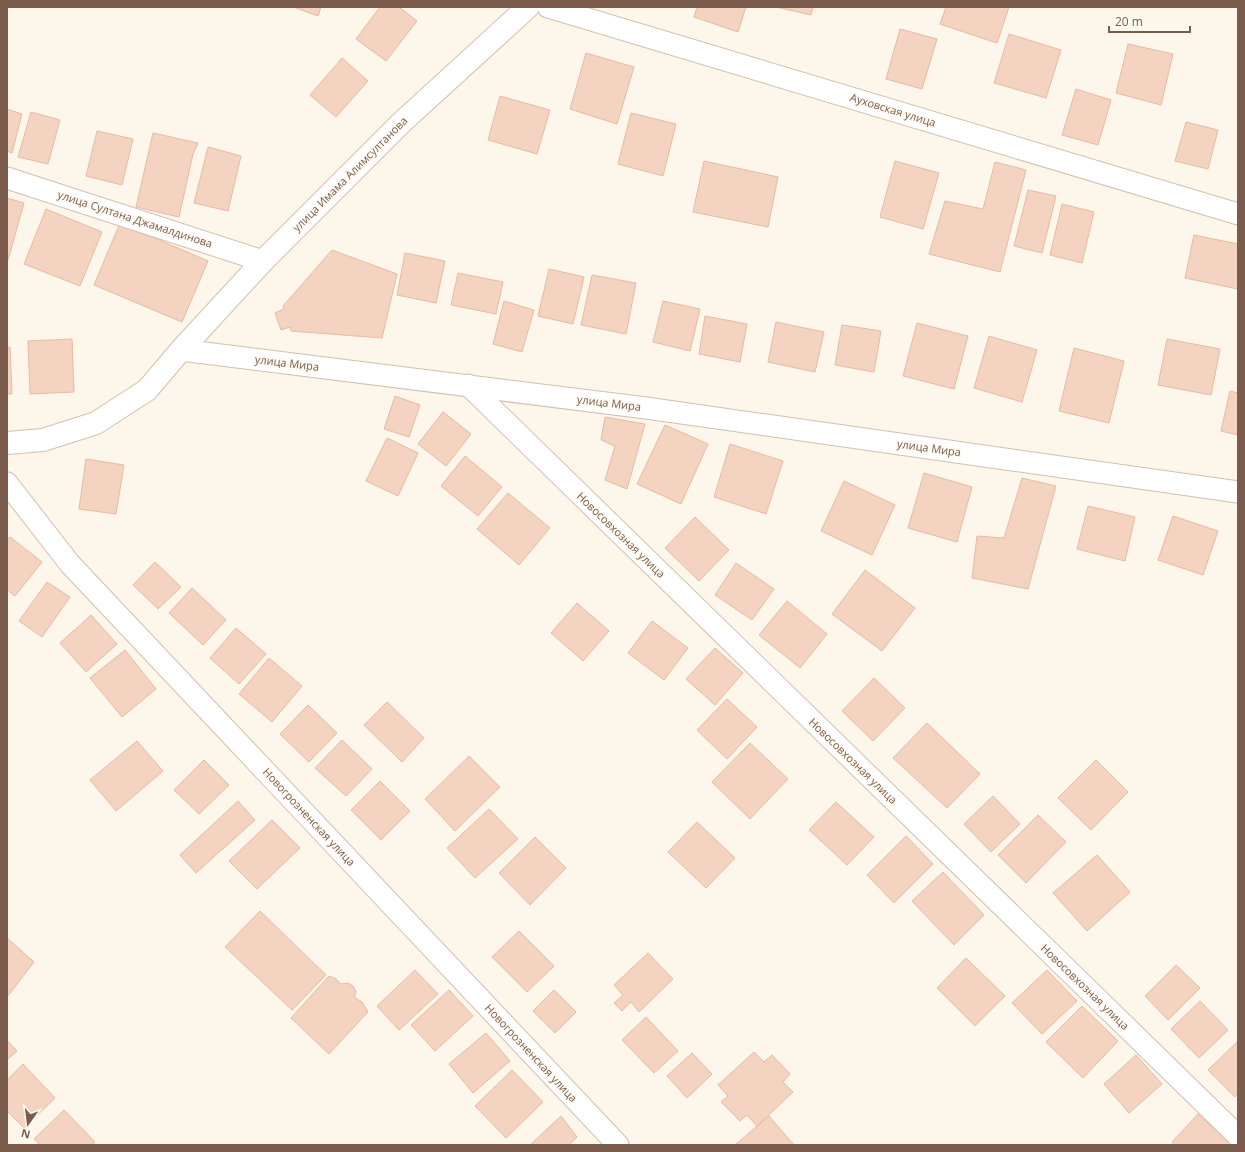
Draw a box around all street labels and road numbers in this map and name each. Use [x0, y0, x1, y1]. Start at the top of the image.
street label: Ауховская улица [848, 89, 938, 130]
street label: улица Имама Алимсултанова [289, 113, 410, 234]
street label: улица Султана Джамалдинова [56, 186, 215, 251]
street label: улица Мира [254, 351, 320, 374]
street label: улица Мира [576, 391, 642, 414]
street label: улица Мира [896, 436, 962, 459]
street label: Новосовхозная улица [574, 488, 669, 581]
street label: Новосовхозная улица [806, 714, 901, 807]
street label: Новогрозненская улица [260, 764, 359, 869]
street label: Новосовхозная улица [1038, 940, 1133, 1033]
street label: Новогрозненская улица [482, 1000, 581, 1105]

